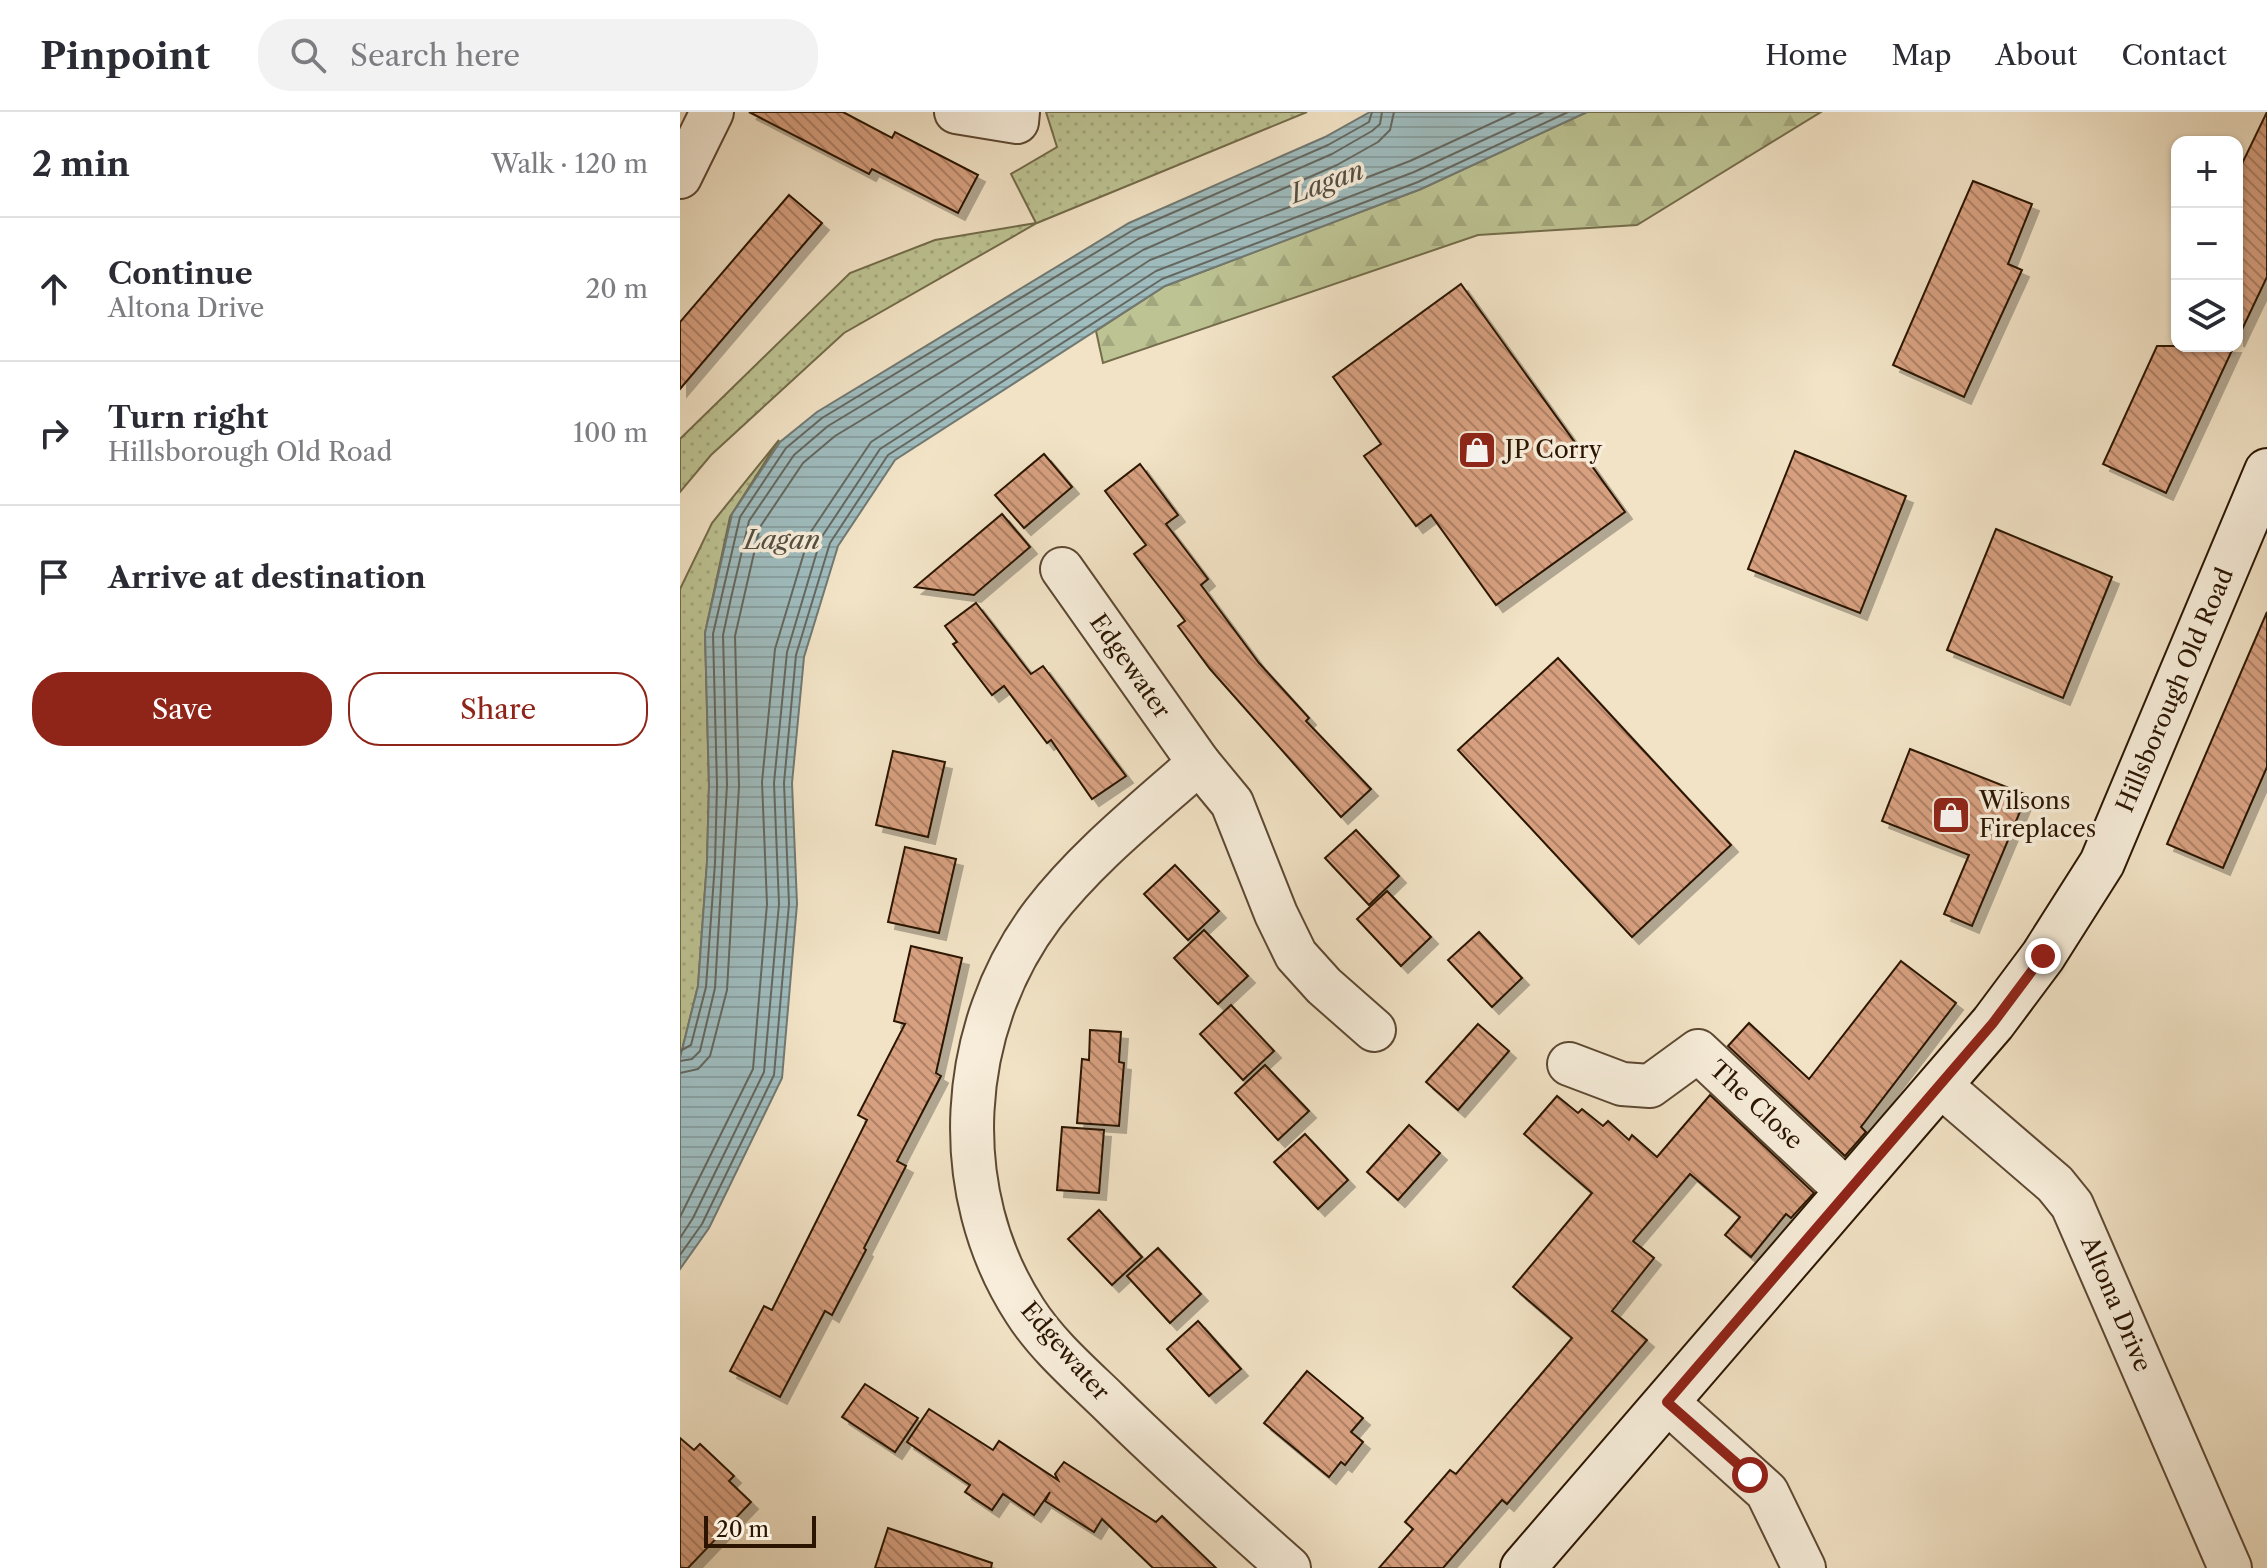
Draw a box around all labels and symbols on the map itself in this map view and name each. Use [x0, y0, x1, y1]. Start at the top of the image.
water label: Lagan [1284, 154, 1368, 211]
shop icon: JP Corry [1456, 429, 1498, 471]
place label: JP Corry [1501, 435, 1603, 464]
water label: Lagan [742, 524, 820, 556]
street label: Hillsborough Old Road [2110, 563, 2239, 816]
street label: Edgewater [1084, 608, 1177, 723]
place label: Wilsons Fireplaces [1978, 786, 2096, 843]
shop icon: Wilsons Fireplaces [1930, 794, 1972, 836]
route end [2025, 938, 2061, 974]
street label: The Close [1704, 1054, 1809, 1155]
street label: Altona Drive [2075, 1231, 2158, 1376]
street label: Edgewater [1015, 1296, 1116, 1406]
route start [1732, 1457, 1768, 1493]
scale bar [704, 1512, 816, 1548]

